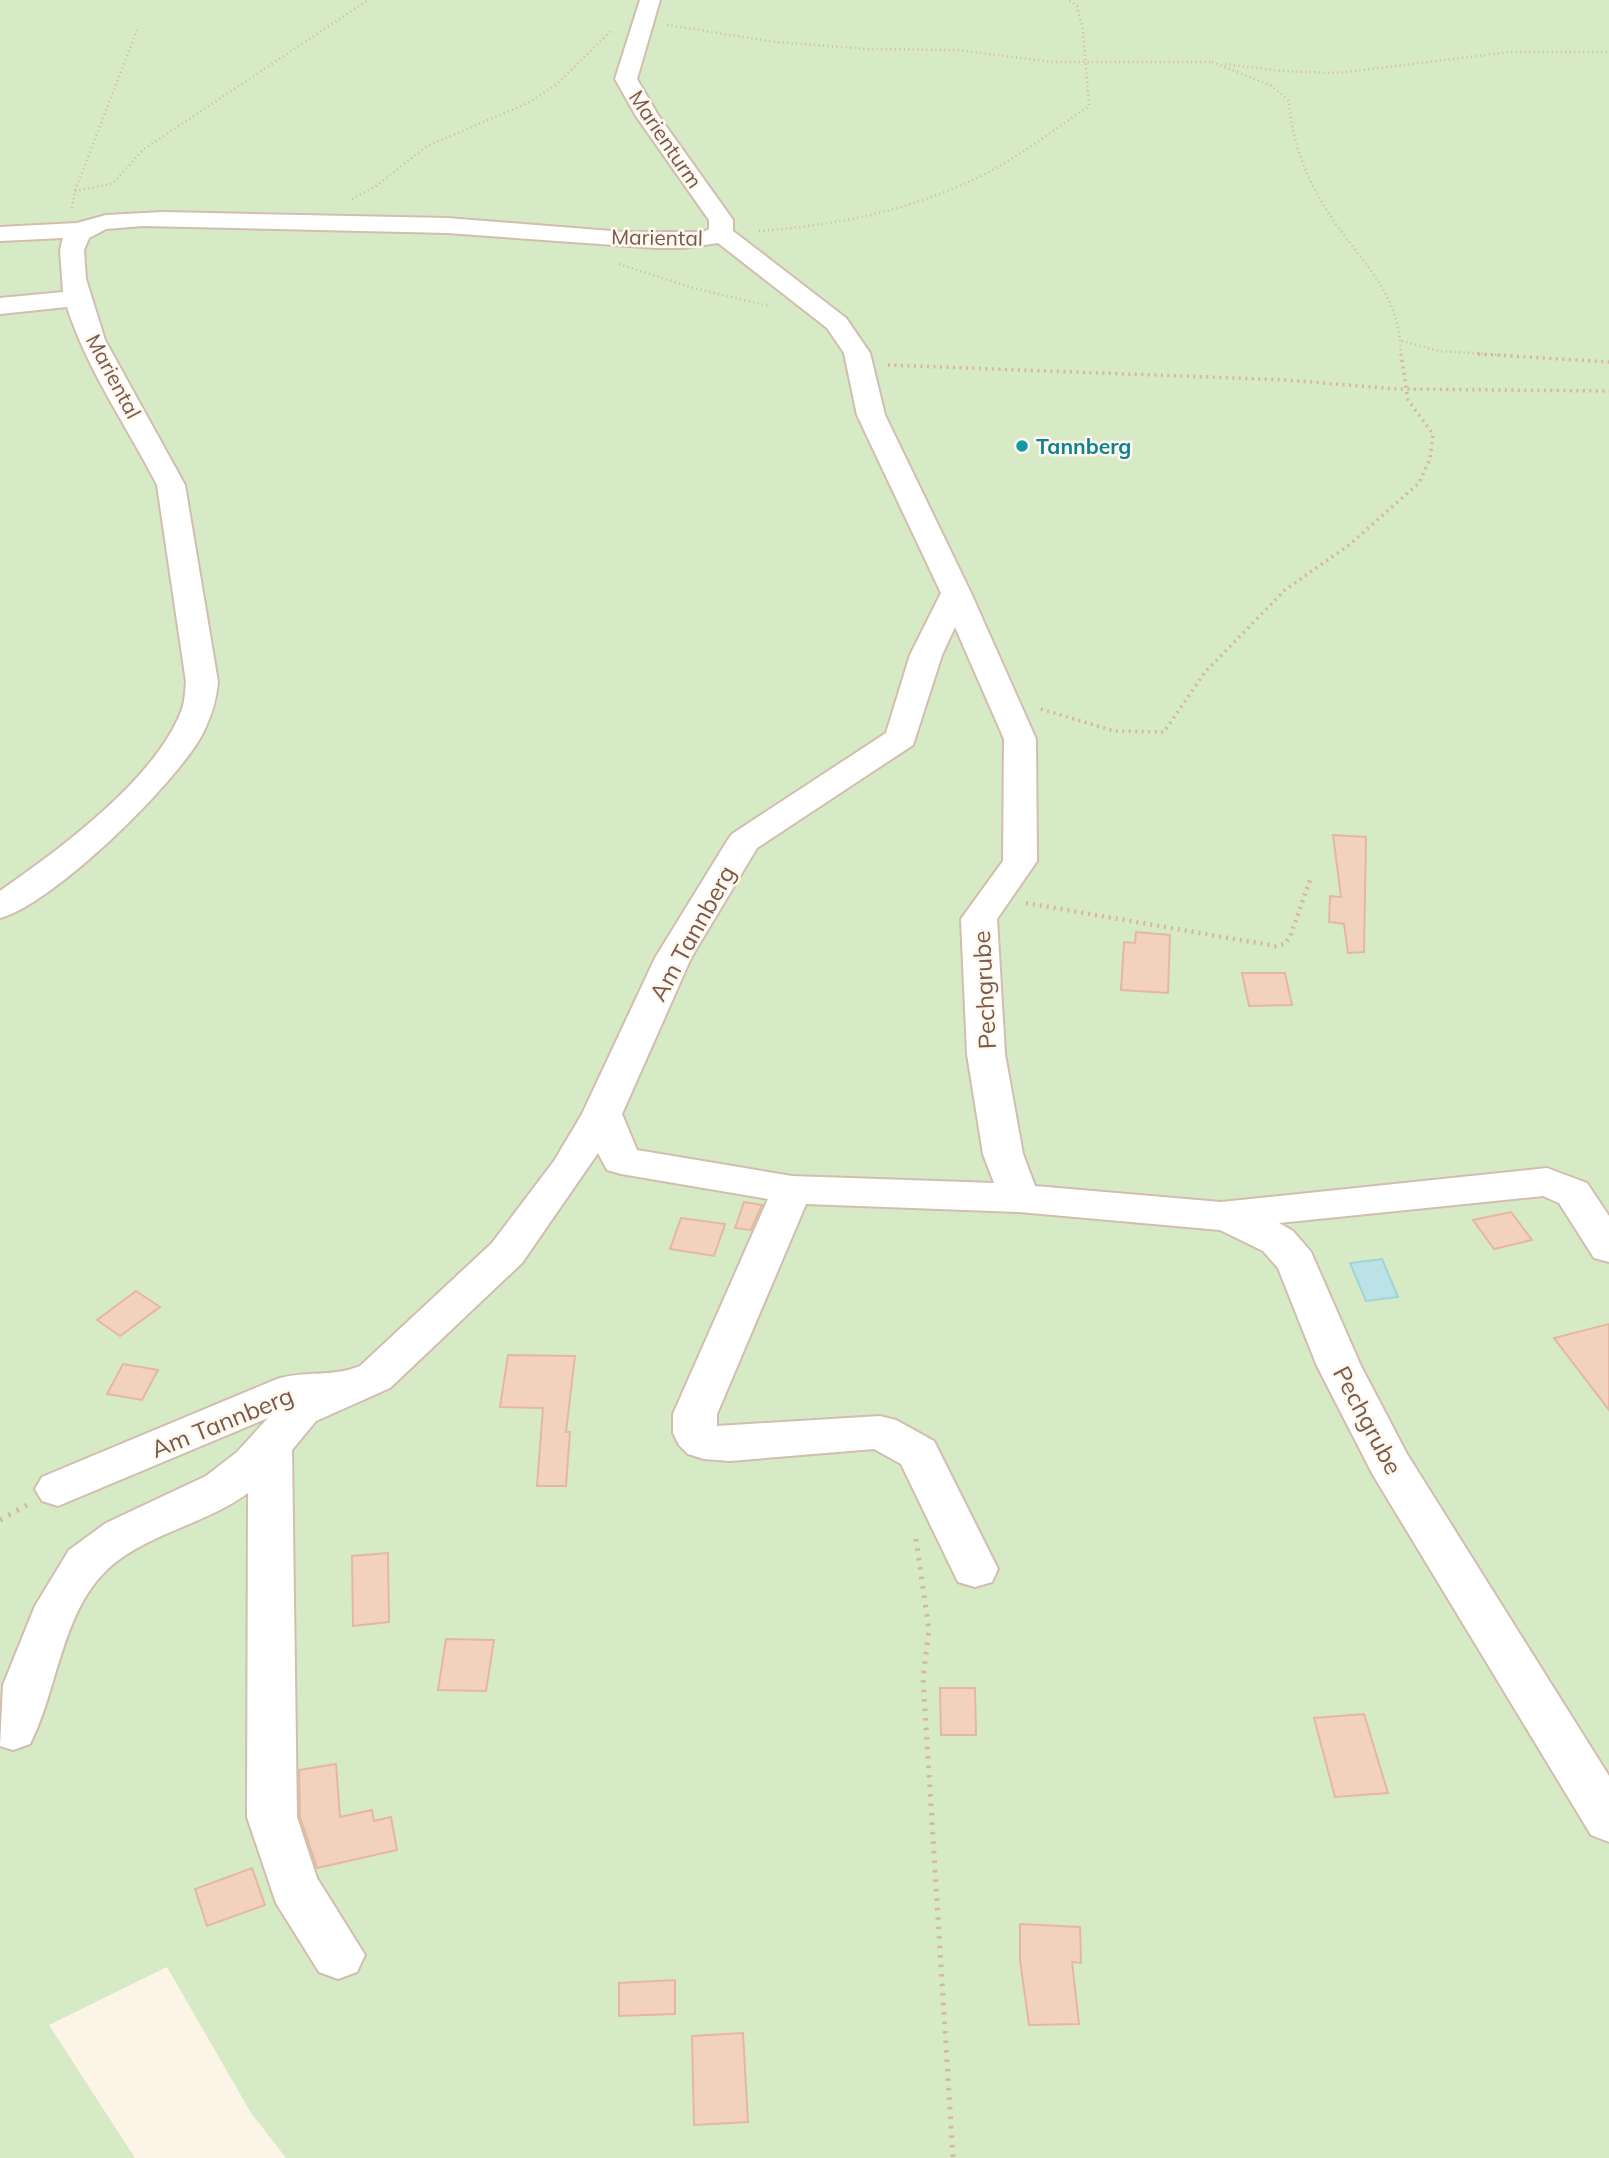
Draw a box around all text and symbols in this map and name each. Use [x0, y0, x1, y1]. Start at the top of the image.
street label: Marienturm [624, 85, 708, 193]
street label: Mariental [611, 223, 703, 251]
street label: Mariental [81, 329, 147, 423]
place label: Tannberg [1036, 433, 1131, 459]
marker: Tannberg [1014, 438, 1030, 454]
street label: Am Tannberg [642, 860, 742, 1006]
street label: Pechgrube [966, 930, 1002, 1050]
street label: Pechgrube [1327, 1361, 1409, 1479]
street label: Am Tannberg [147, 1380, 297, 1464]

